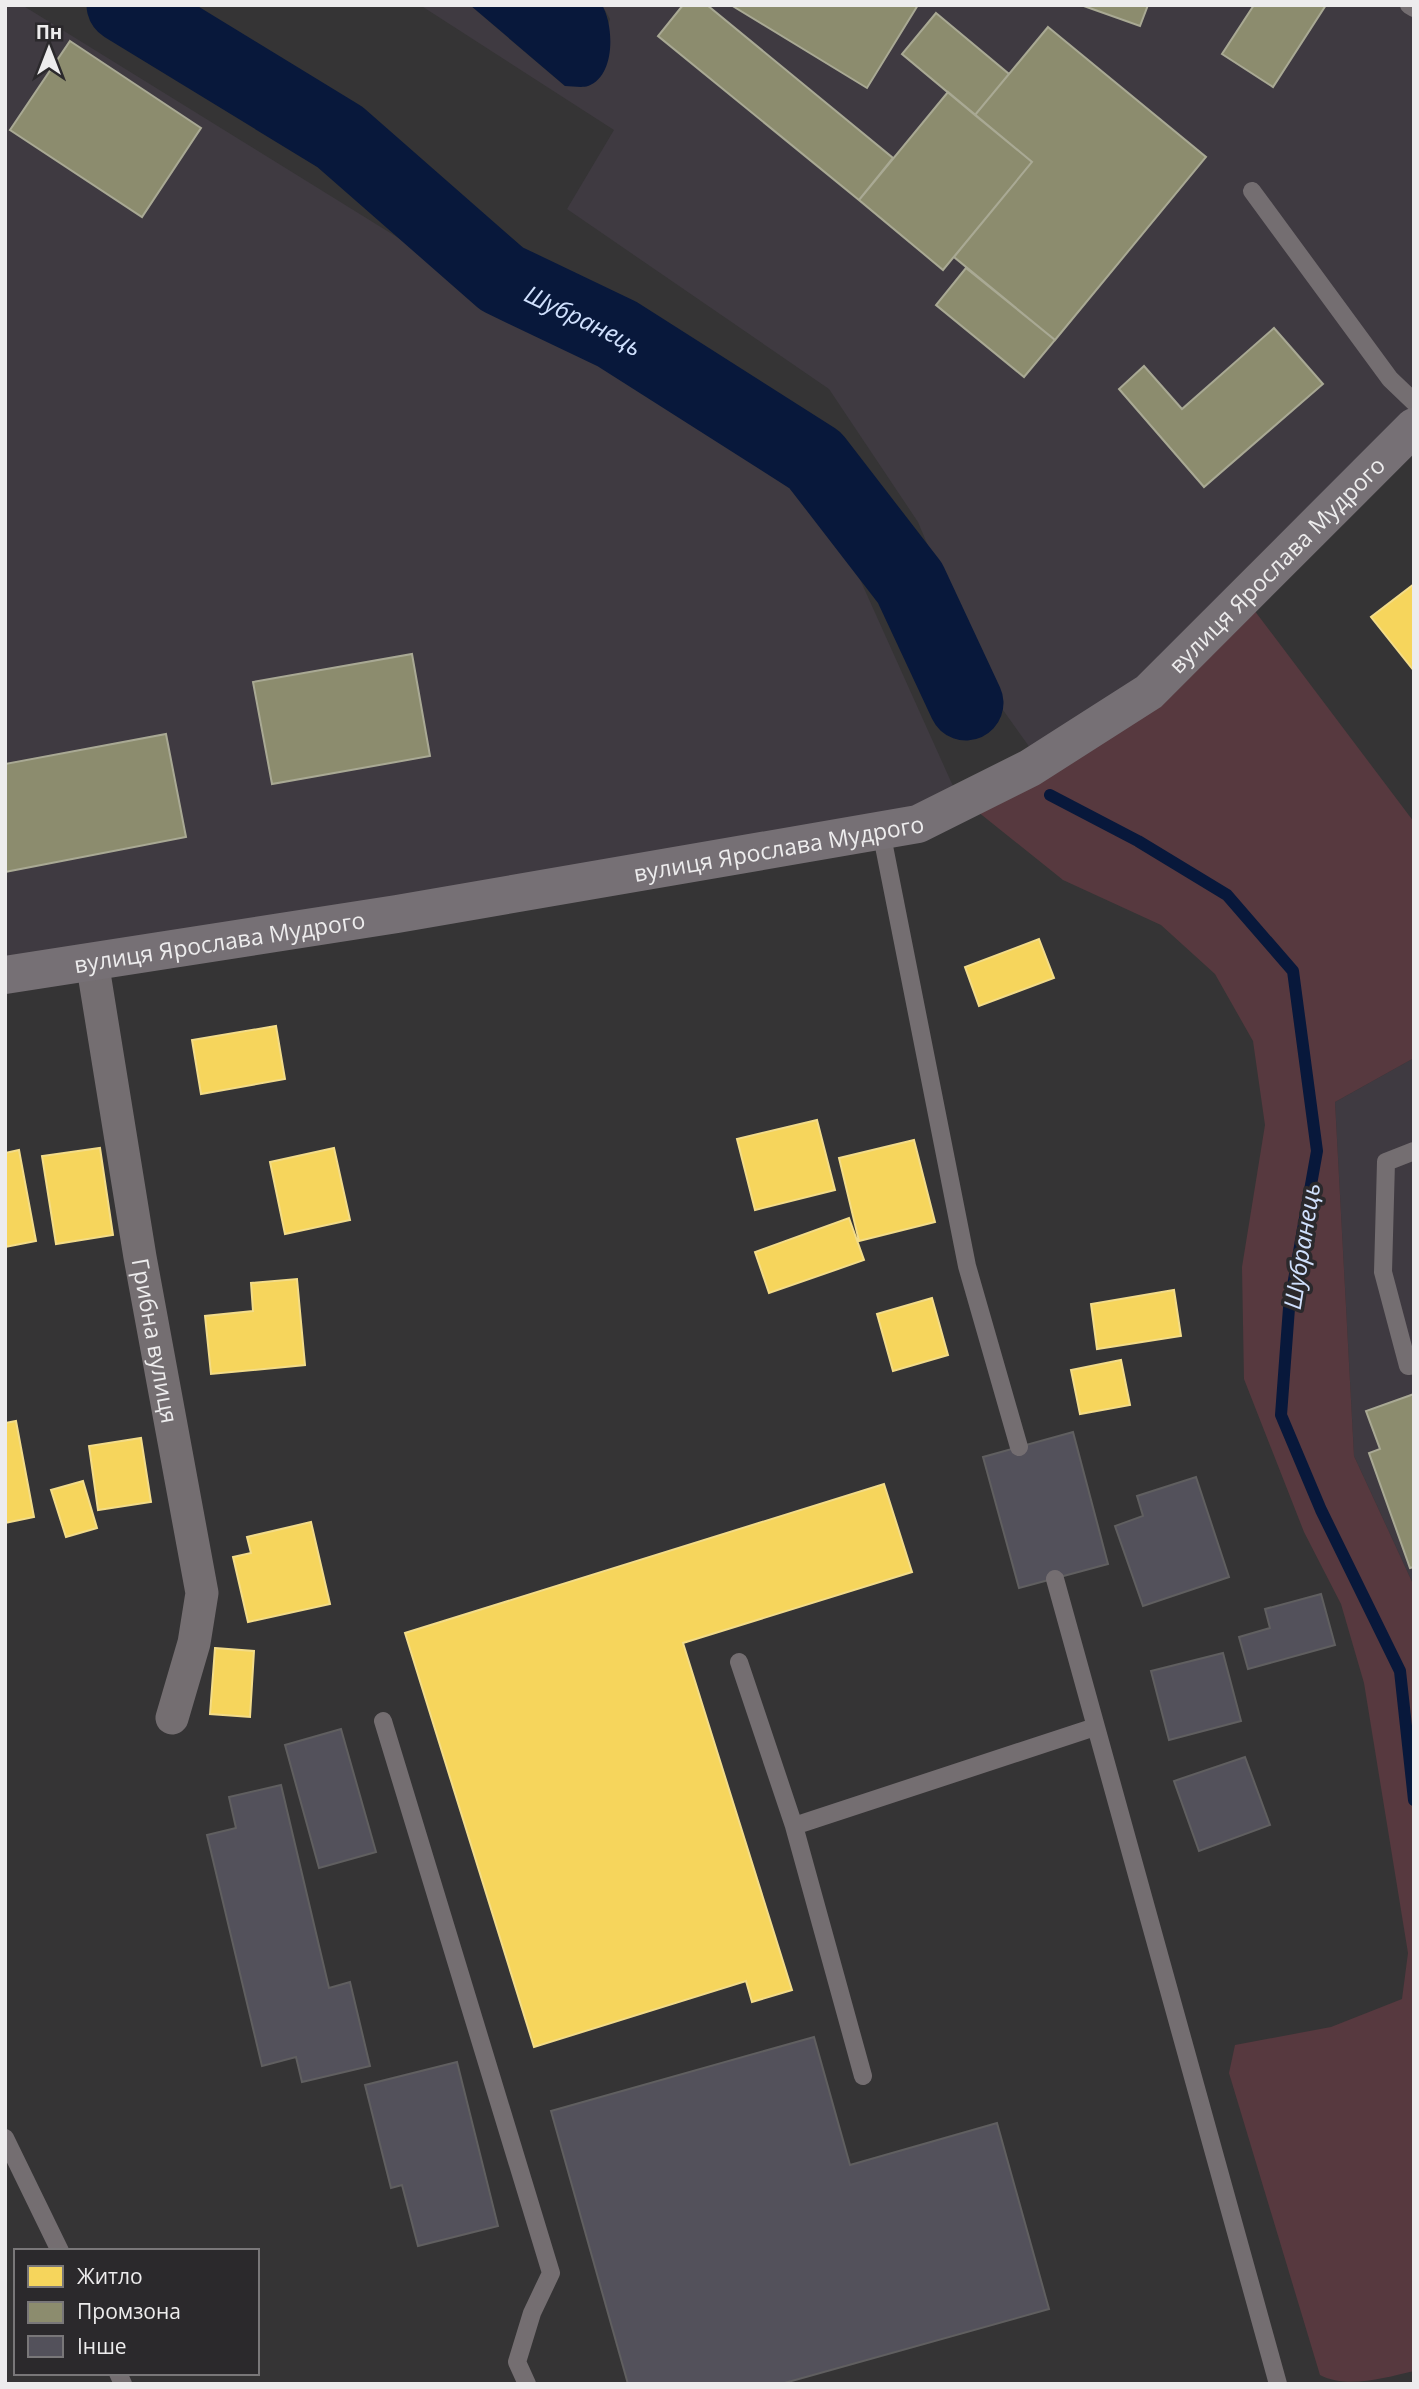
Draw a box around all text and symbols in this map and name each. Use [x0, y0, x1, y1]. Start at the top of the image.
north arrow [14, 14, 84, 84]
text: Пн [36, 19, 62, 45]
water label: Шубранець [520, 276, 649, 363]
street label: вулиця Ярослава Мудрого [1161, 449, 1392, 680]
street label: вулиця Ярослава Мудрого [631, 807, 926, 889]
street label: вулиця Ярослава Мудрого [72, 903, 367, 980]
water label: Шубранець [1275, 1180, 1327, 1312]
street label: Грибна вулиця [125, 1256, 186, 1426]
legend [14, 2249, 259, 2375]
text: Житло [77, 2262, 143, 2290]
text: Промзона [77, 2297, 181, 2325]
text: Інше [77, 2332, 127, 2360]

